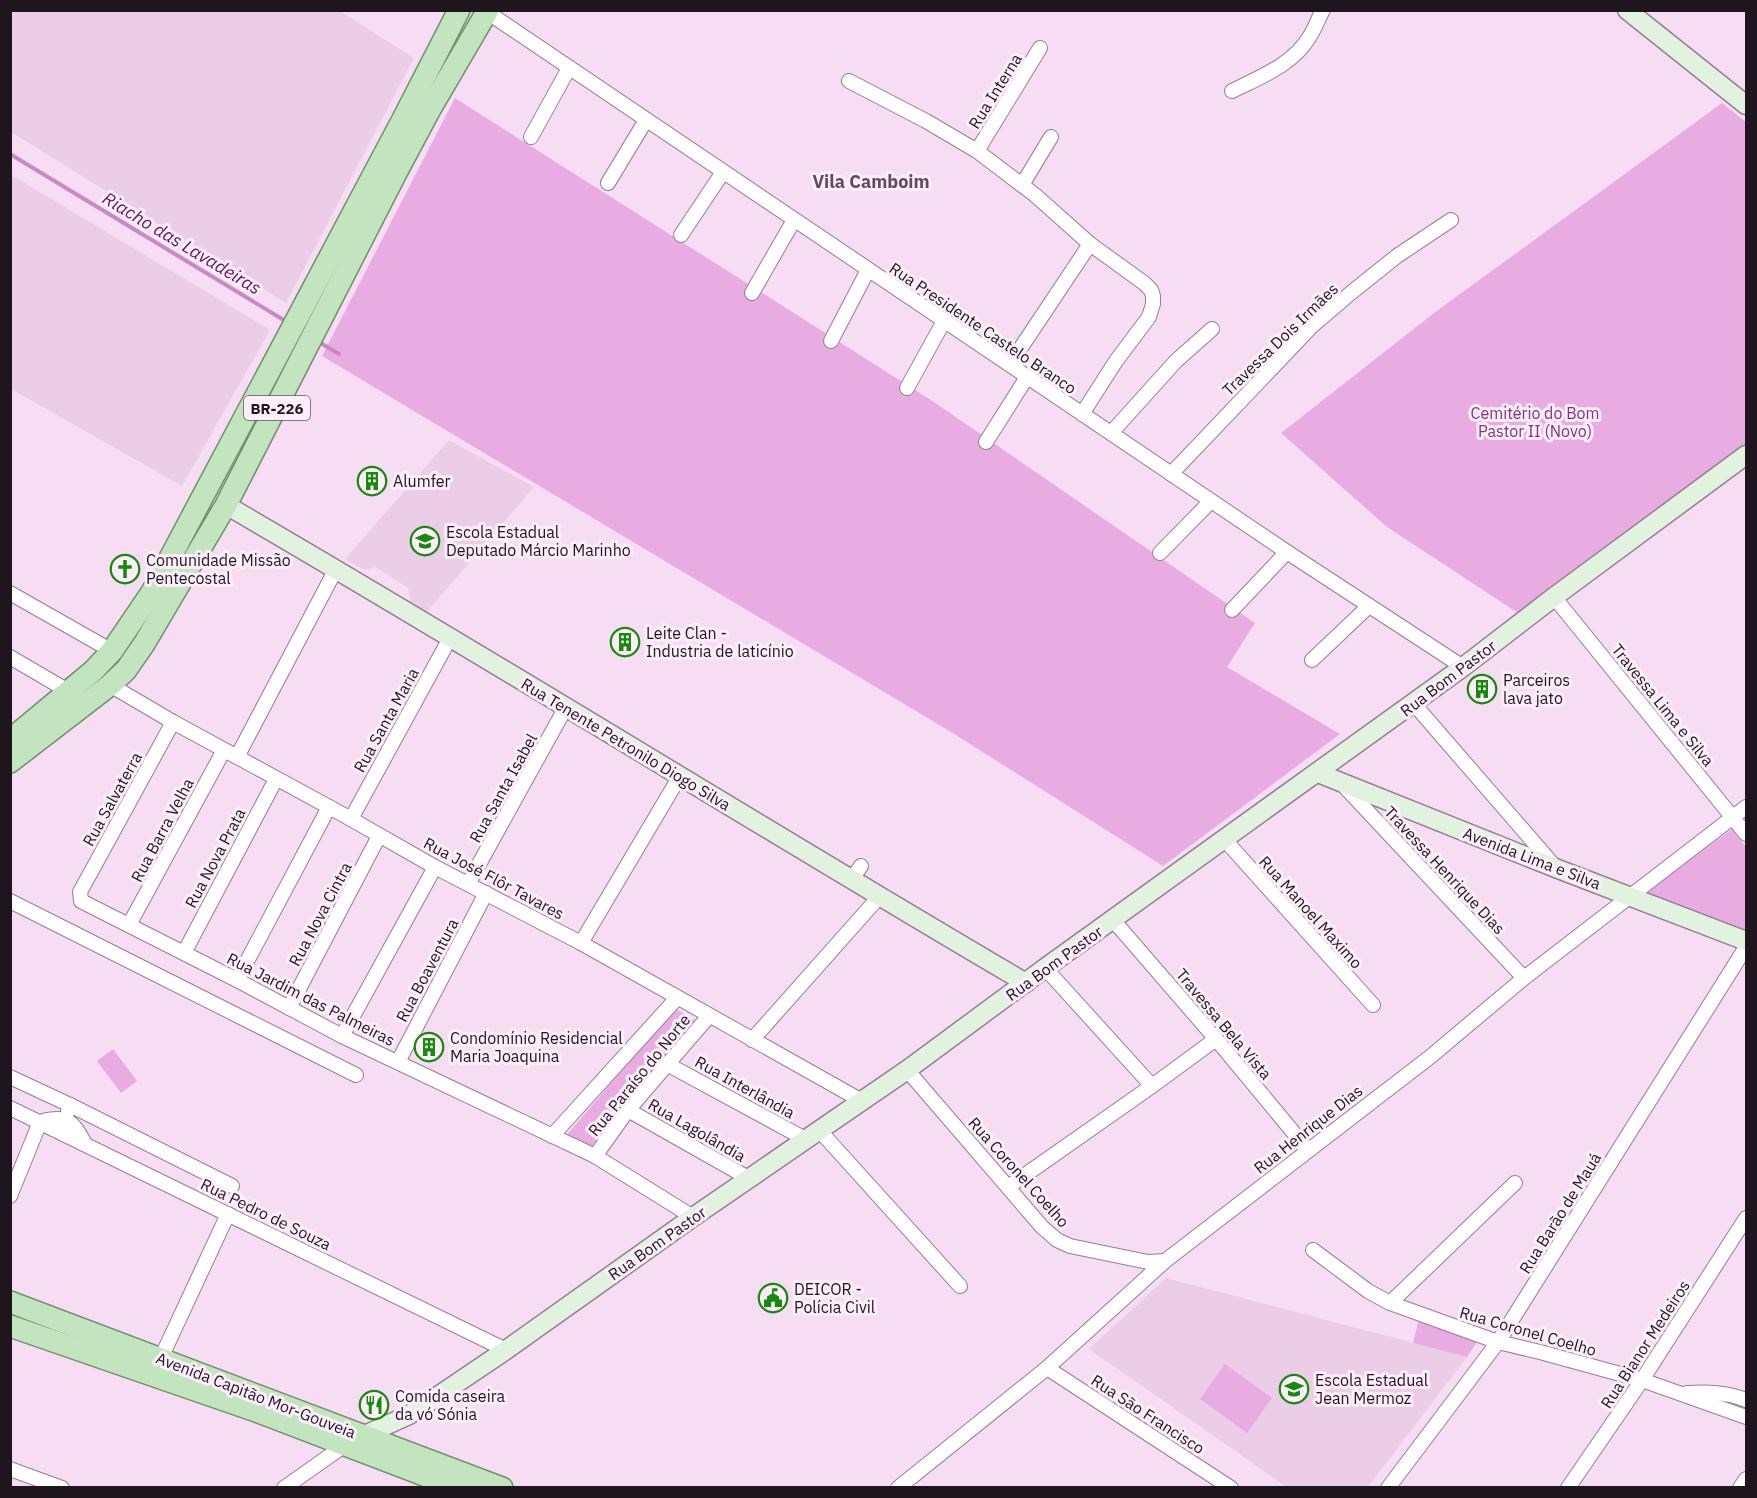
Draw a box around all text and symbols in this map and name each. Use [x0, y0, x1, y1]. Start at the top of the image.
street label: Rua Interna [964, 49, 1026, 132]
district label: Vila Camboim [812, 170, 930, 193]
water label: Riacho das Lavadeiras [99, 187, 265, 299]
street label: Rua Presidente Castelo Branco [886, 258, 1080, 398]
street label: Travessa Dois Irmães [1218, 278, 1342, 400]
road number: BR-226 [244, 396, 310, 420]
park label: Cemitério do Bom Pastor II (Novo) [1470, 403, 1600, 441]
building icon: Alumfer [356, 465, 388, 497]
place label: Alumfer [393, 471, 451, 491]
place label: Escola Estadual Deputado Márcio Marinho [446, 522, 631, 560]
school or university icon: Escola Estadual Deputado Márcio Marinho [409, 525, 441, 557]
place label: Comunidade Missão Pentecostal [146, 550, 291, 588]
church icon: Comunidade Missão Pentecostal [109, 553, 141, 585]
place label: Leite Clan - Industria de laticínio [646, 623, 794, 661]
building icon: Leite Clan - Industria de laticínio [609, 626, 641, 658]
street label: Rua Bom Pastor [1396, 635, 1500, 721]
street label: Travessa Lima e Silva [1608, 640, 1719, 771]
street label: Rua Santa Maria [349, 664, 423, 776]
place label: Parceiros lava jato [1503, 670, 1570, 708]
street label: Rua Tenente Petronilo Diogo Silva [518, 673, 735, 815]
building icon: Parceiros lava jato [1466, 673, 1498, 705]
street label: Rua Santa Isabel [465, 730, 541, 846]
street label: Rua Salvaterra [78, 748, 146, 850]
street label: Rua Barra Velha [126, 774, 198, 885]
street label: Travessa Henrique Dias [1380, 802, 1510, 938]
street label: Rua Nova Prata [180, 804, 250, 911]
street label: Avenida Lima e Silva [1460, 823, 1604, 894]
street label: Rua José Flôr Tavares [420, 833, 568, 923]
street label: Rua Manoel Maximo [1255, 852, 1367, 972]
street label: Rua Nova Cintra [284, 858, 356, 969]
street label: Rua Boaventura [391, 915, 463, 1025]
street label: Rua Bom Pastor [1002, 921, 1106, 1005]
street label: Rua Jardim das Palmeiras [224, 948, 398, 1050]
street label: Travessa Bela Vista [1172, 965, 1276, 1084]
street label: Rua Paraíso do Norte [584, 1010, 694, 1140]
place label: Condomínio Residencial Maria Joaquina [450, 1028, 623, 1066]
building icon: Condomínio Residencial Maria Joaquina [413, 1031, 445, 1063]
street label: Rua Interlândia [692, 1051, 799, 1123]
street label: Rua Henrique Dias [1250, 1080, 1366, 1178]
street label: Rua Lagolândia [645, 1094, 750, 1166]
street label: Rua Coronel Coelho [964, 1113, 1074, 1231]
street label: Rua Barão de Mauá [1515, 1148, 1605, 1277]
street label: Rua Pedro de Souza [197, 1174, 335, 1254]
street label: Rua Bom Pastor [604, 1202, 710, 1284]
street label: Rua Bianor Medeiros [1596, 1276, 1694, 1412]
place label: DEICOR - Polícia Civil [794, 1279, 875, 1317]
public building icon: DEICOR - Polícia Civil [757, 1282, 789, 1314]
street label: Rua Coronel Coelho [1457, 1302, 1599, 1360]
street label: Avenida Capitão Mor-Gouveia [153, 1348, 359, 1443]
street label: Rua São Francisco [1088, 1370, 1208, 1458]
place label: Escola Estadual Jean Mermoz [1315, 1370, 1428, 1408]
school or university icon: Escola Estadual Jean Mermoz [1278, 1373, 1310, 1405]
place label: Comida caseira da vó Sónia [395, 1386, 505, 1424]
restaurant icon: Comida caseira da vó Sónia [358, 1389, 390, 1421]

